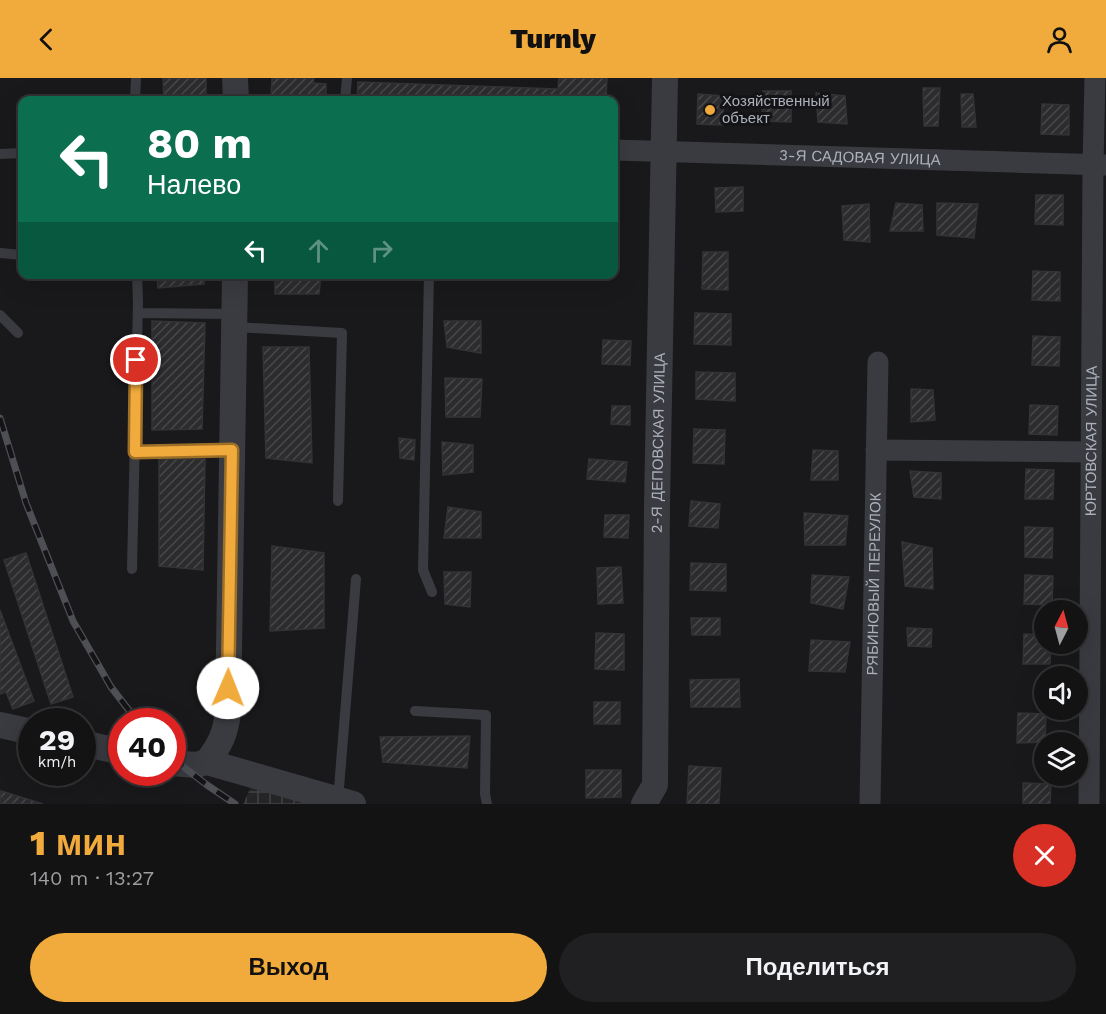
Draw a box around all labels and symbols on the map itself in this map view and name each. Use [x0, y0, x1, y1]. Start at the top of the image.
place label: Хозяйственный объект [722, 92, 830, 127]
marker: Хозяйственный объект [703, 103, 717, 117]
street label: 3-Я САДОВАЯ УЛИЦА [779, 146, 941, 169]
pin [110, 334, 161, 385]
street label: 2-Я ДЕПОВСКАЯ УЛИЦА [648, 353, 669, 533]
street label: ЮРТОВСКАЯ УЛИЦА [1082, 366, 1101, 516]
street label: РЯБИНОВЫЙ ПЕРЕУЛОК [863, 492, 885, 676]
north arrow [1034, 600, 1088, 654]
position arrow [196, 656, 260, 720]
speed limit sign: 40 [108, 708, 186, 786]

